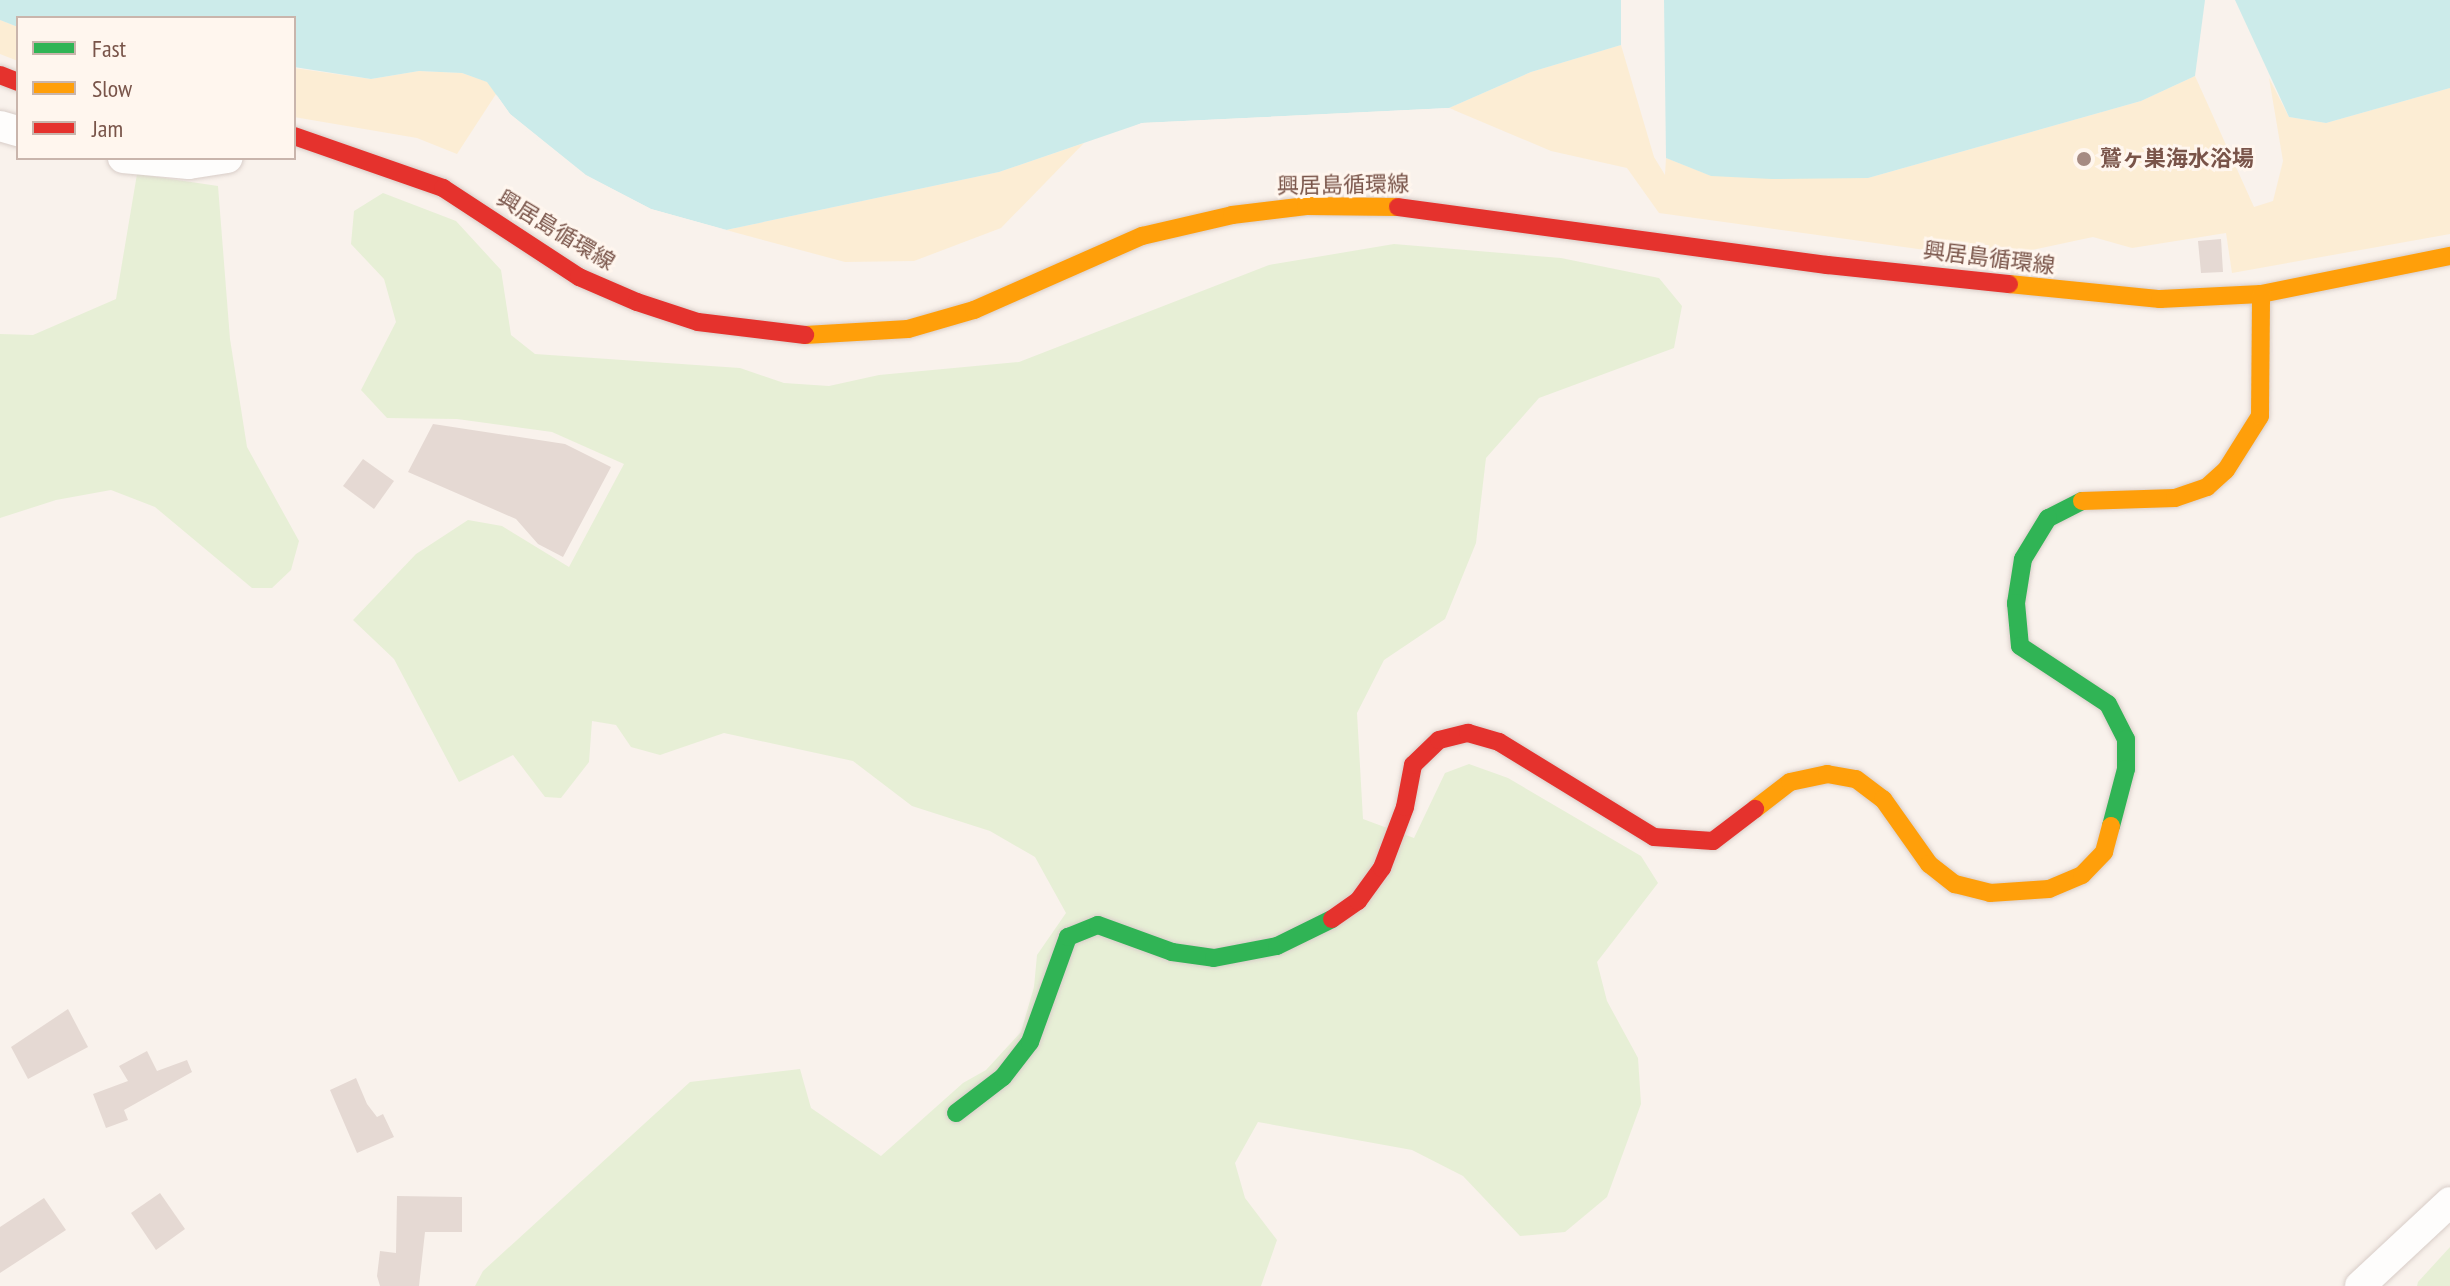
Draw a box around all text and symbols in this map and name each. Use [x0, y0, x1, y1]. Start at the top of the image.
legend [16, 16, 296, 160]
text: Fast [92, 33, 126, 64]
text: Slow [92, 73, 132, 104]
text: Jam [92, 113, 123, 144]
place label: 鷲ヶ巣海水浴場 [2100, 146, 2254, 172]
marker: 鷲ヶ巣海水浴場 [2075, 150, 2093, 168]
street label: 興居島循環線 [1277, 171, 1409, 199]
street label: 興居島循環線 [493, 185, 619, 275]
street label: 興居島循環線 [1922, 237, 2056, 279]

